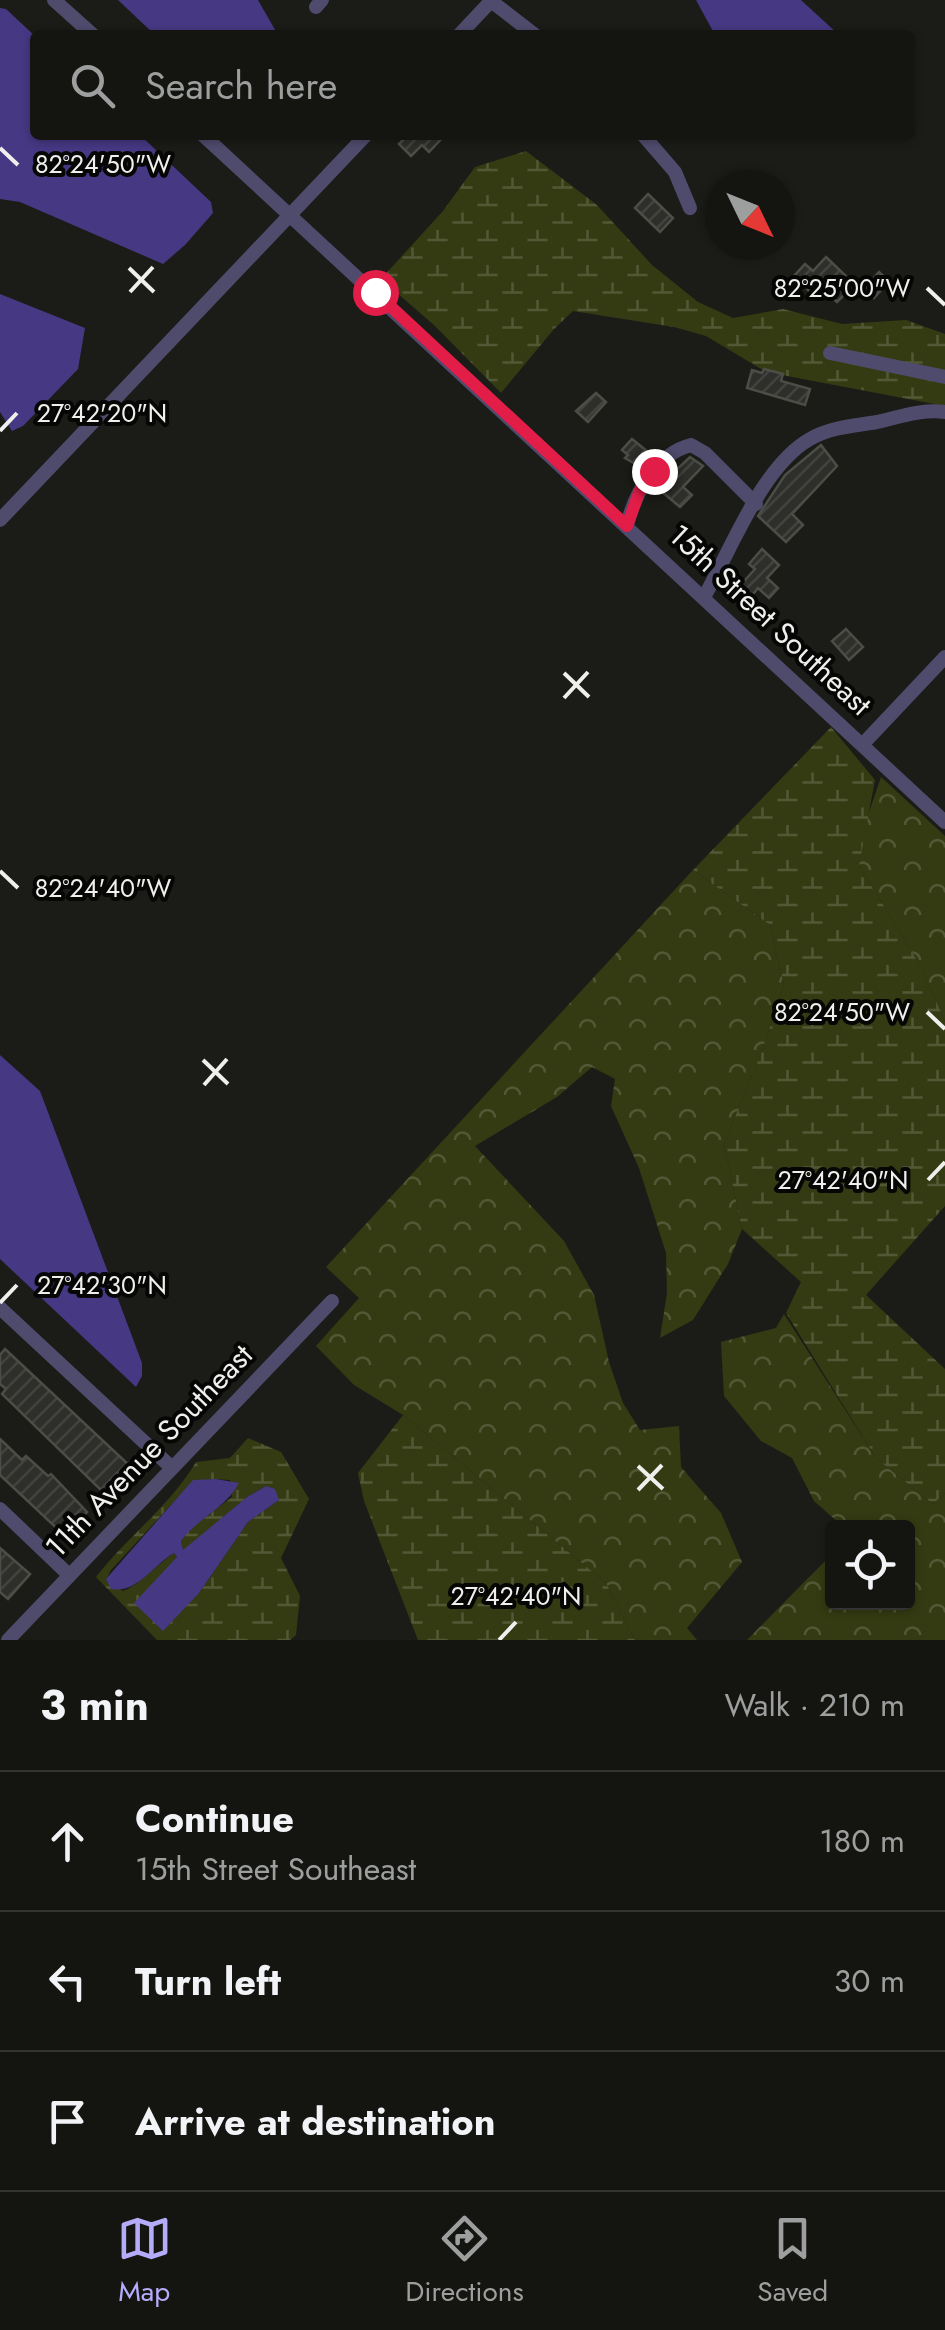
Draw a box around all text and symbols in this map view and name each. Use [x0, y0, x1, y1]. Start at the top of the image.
search box [30, 30, 915, 140]
icon: search [65, 58, 120, 113]
text: Search here [145, 58, 337, 113]
text: 82°24'50"W [35, 146, 171, 182]
north arrow [705, 170, 795, 260]
route start [353, 270, 399, 316]
text: 82°25'00"W [774, 270, 911, 306]
text: 27°42'20"N [37, 395, 167, 431]
route end [632, 449, 678, 495]
street label: 15th Street Southeast [659, 514, 882, 726]
text: 82°24'40"W [35, 870, 172, 906]
text: 82°24'50"W [774, 994, 910, 1030]
text: 27°42'40"N [778, 1162, 908, 1198]
text: 27°42'30"N [37, 1267, 167, 1303]
street label: 11th Avenue Southeast [35, 1334, 263, 1567]
map controls [825, 1520, 915, 1610]
button: locate [825, 1520, 915, 1610]
text: 27°42'40"N [451, 1578, 581, 1614]
text: 3 min [40, 1675, 149, 1736]
text: Walk · 210 m [725, 1682, 905, 1728]
text: Continue [135, 1791, 294, 1846]
icon: ahead [40, 1814, 95, 1869]
text: 180 m [819, 1818, 905, 1864]
text: 15th Street Southeast [135, 1846, 416, 1892]
icon: left [40, 1954, 95, 2009]
text: Turn left [135, 1954, 281, 2009]
text: 30 m [834, 1958, 905, 2004]
icon: arrive [40, 2094, 95, 2149]
text: Arrive at destination [135, 2094, 496, 2149]
tab: Map [117, 2211, 172, 2312]
tab: Directions [405, 2211, 524, 2312]
tab: Saved [757, 2211, 828, 2312]

